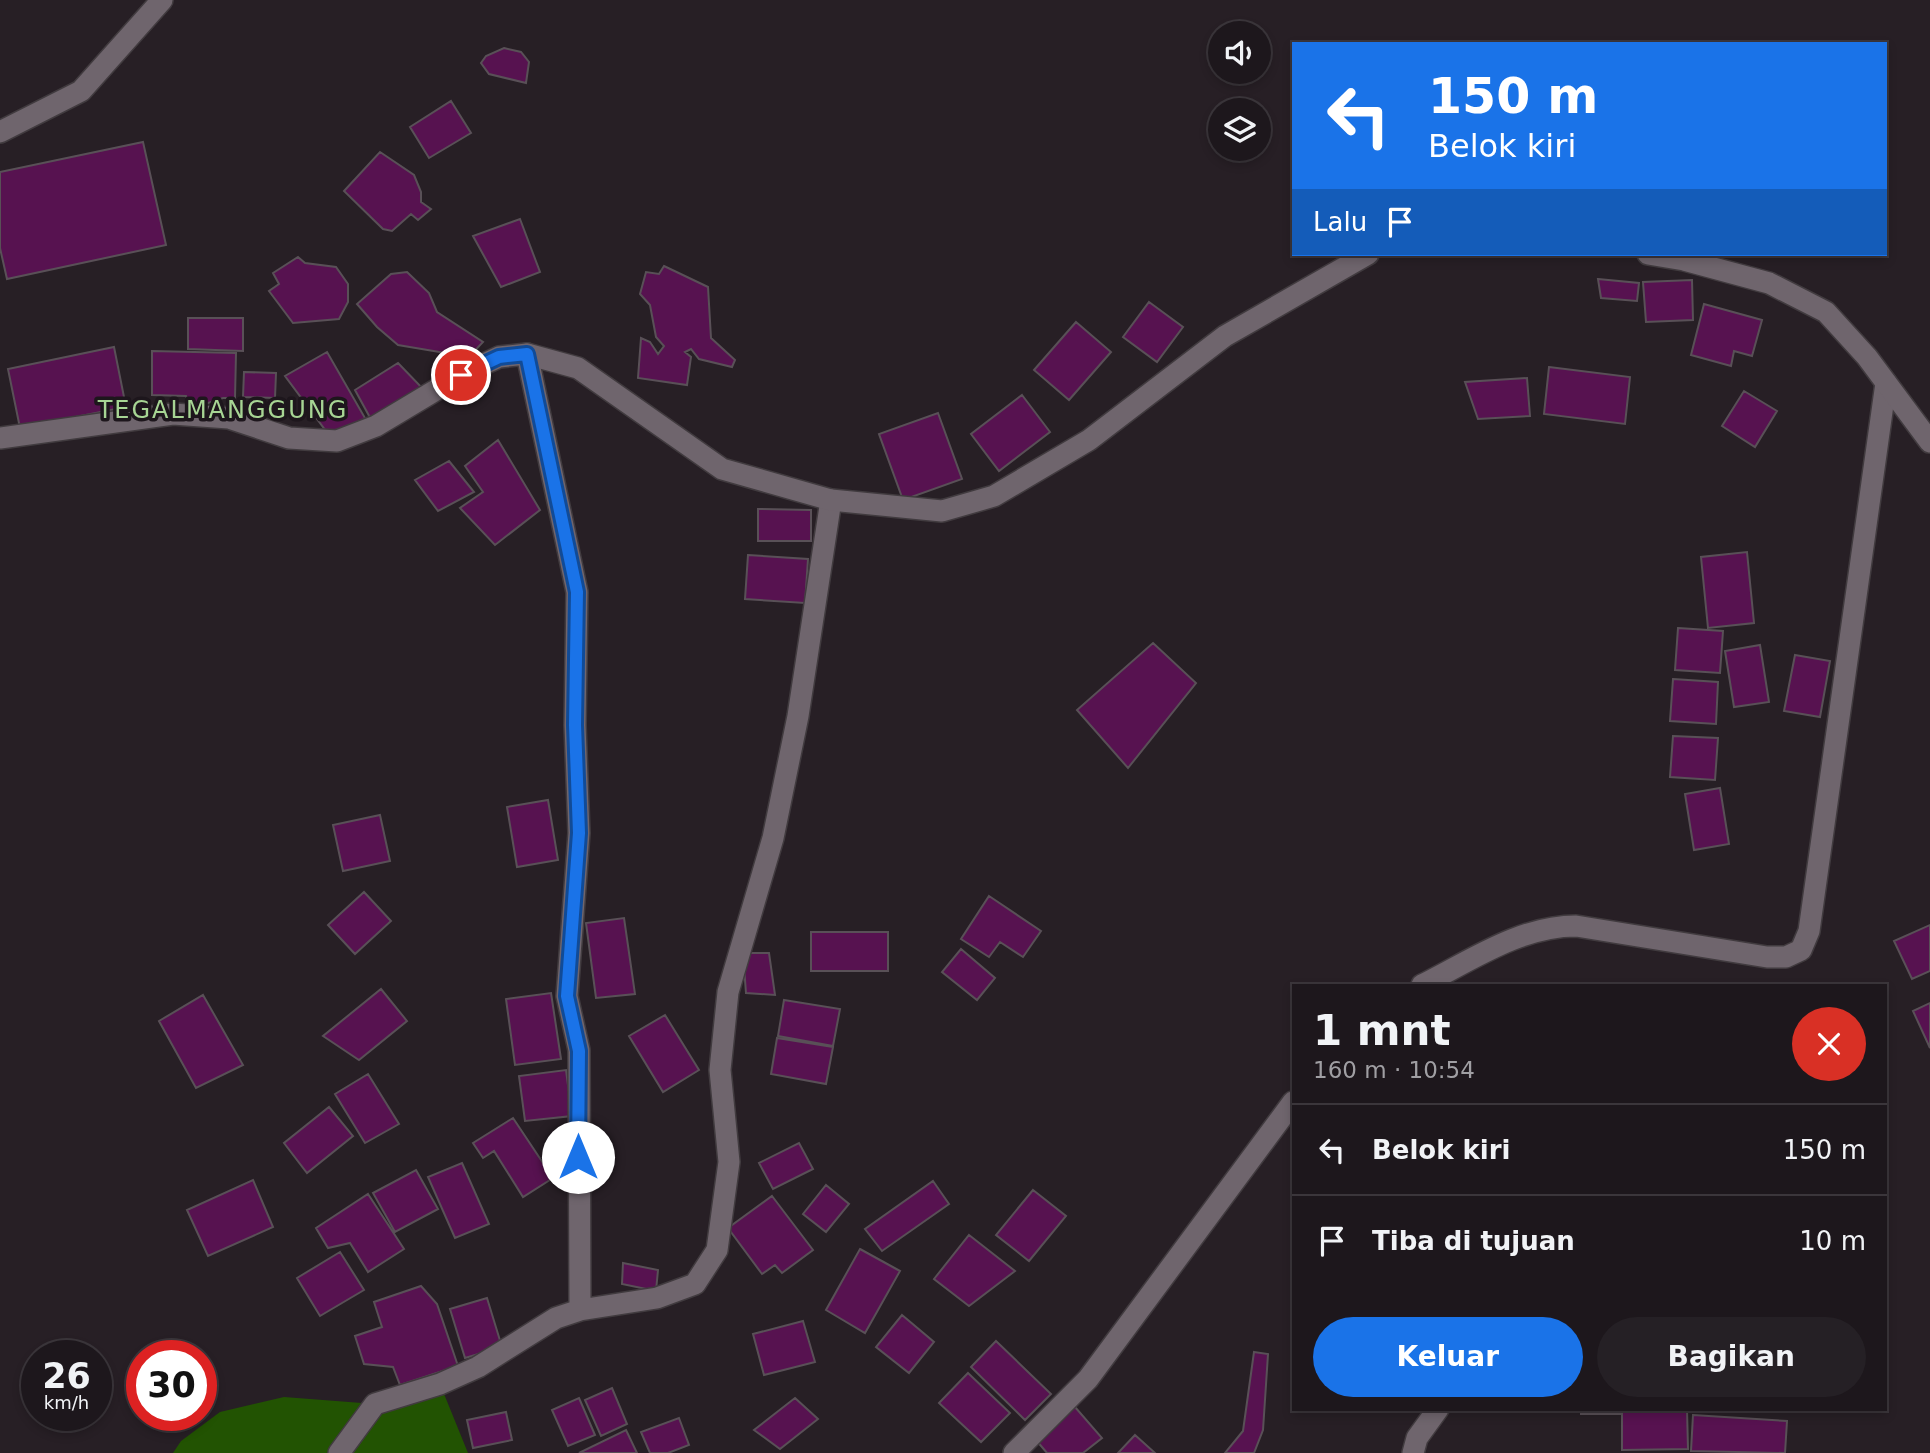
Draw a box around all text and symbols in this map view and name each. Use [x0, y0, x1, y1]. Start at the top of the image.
map controls [1208, 21, 1271, 161]
button: sound [1208, 21, 1271, 84]
text: 150 m [1428, 68, 1598, 125]
icon: left [1313, 70, 1404, 161]
button: layers [1208, 98, 1271, 161]
text: Belok kiri [1428, 127, 1576, 165]
icon: arrive [1381, 203, 1419, 241]
text: Lalu [1313, 207, 1367, 237]
pin [431, 345, 491, 405]
icon: arrive [442, 356, 480, 394]
district label: TEGALMANGGUNG [97, 396, 348, 424]
text: 1 mnt [1313, 1006, 1451, 1055]
button: close [1792, 1007, 1866, 1081]
text: 160 m · 10:54 [1313, 1057, 1475, 1083]
position arrow [541, 1120, 615, 1194]
icon: left [1313, 1131, 1351, 1169]
text: Belok kiri [1372, 1135, 1511, 1165]
text: 150 m [1783, 1135, 1866, 1165]
icon: arrive [1313, 1222, 1351, 1260]
text: Tiba di tujuan [1372, 1226, 1575, 1256]
text: 10 m [1799, 1226, 1866, 1256]
button: Keluar [1313, 1317, 1583, 1397]
button: Bagikan [1597, 1317, 1866, 1397]
speed limit sign: 30 [126, 1340, 217, 1431]
text: 26 [42, 1356, 91, 1396]
text: km/h [44, 1392, 89, 1413]

